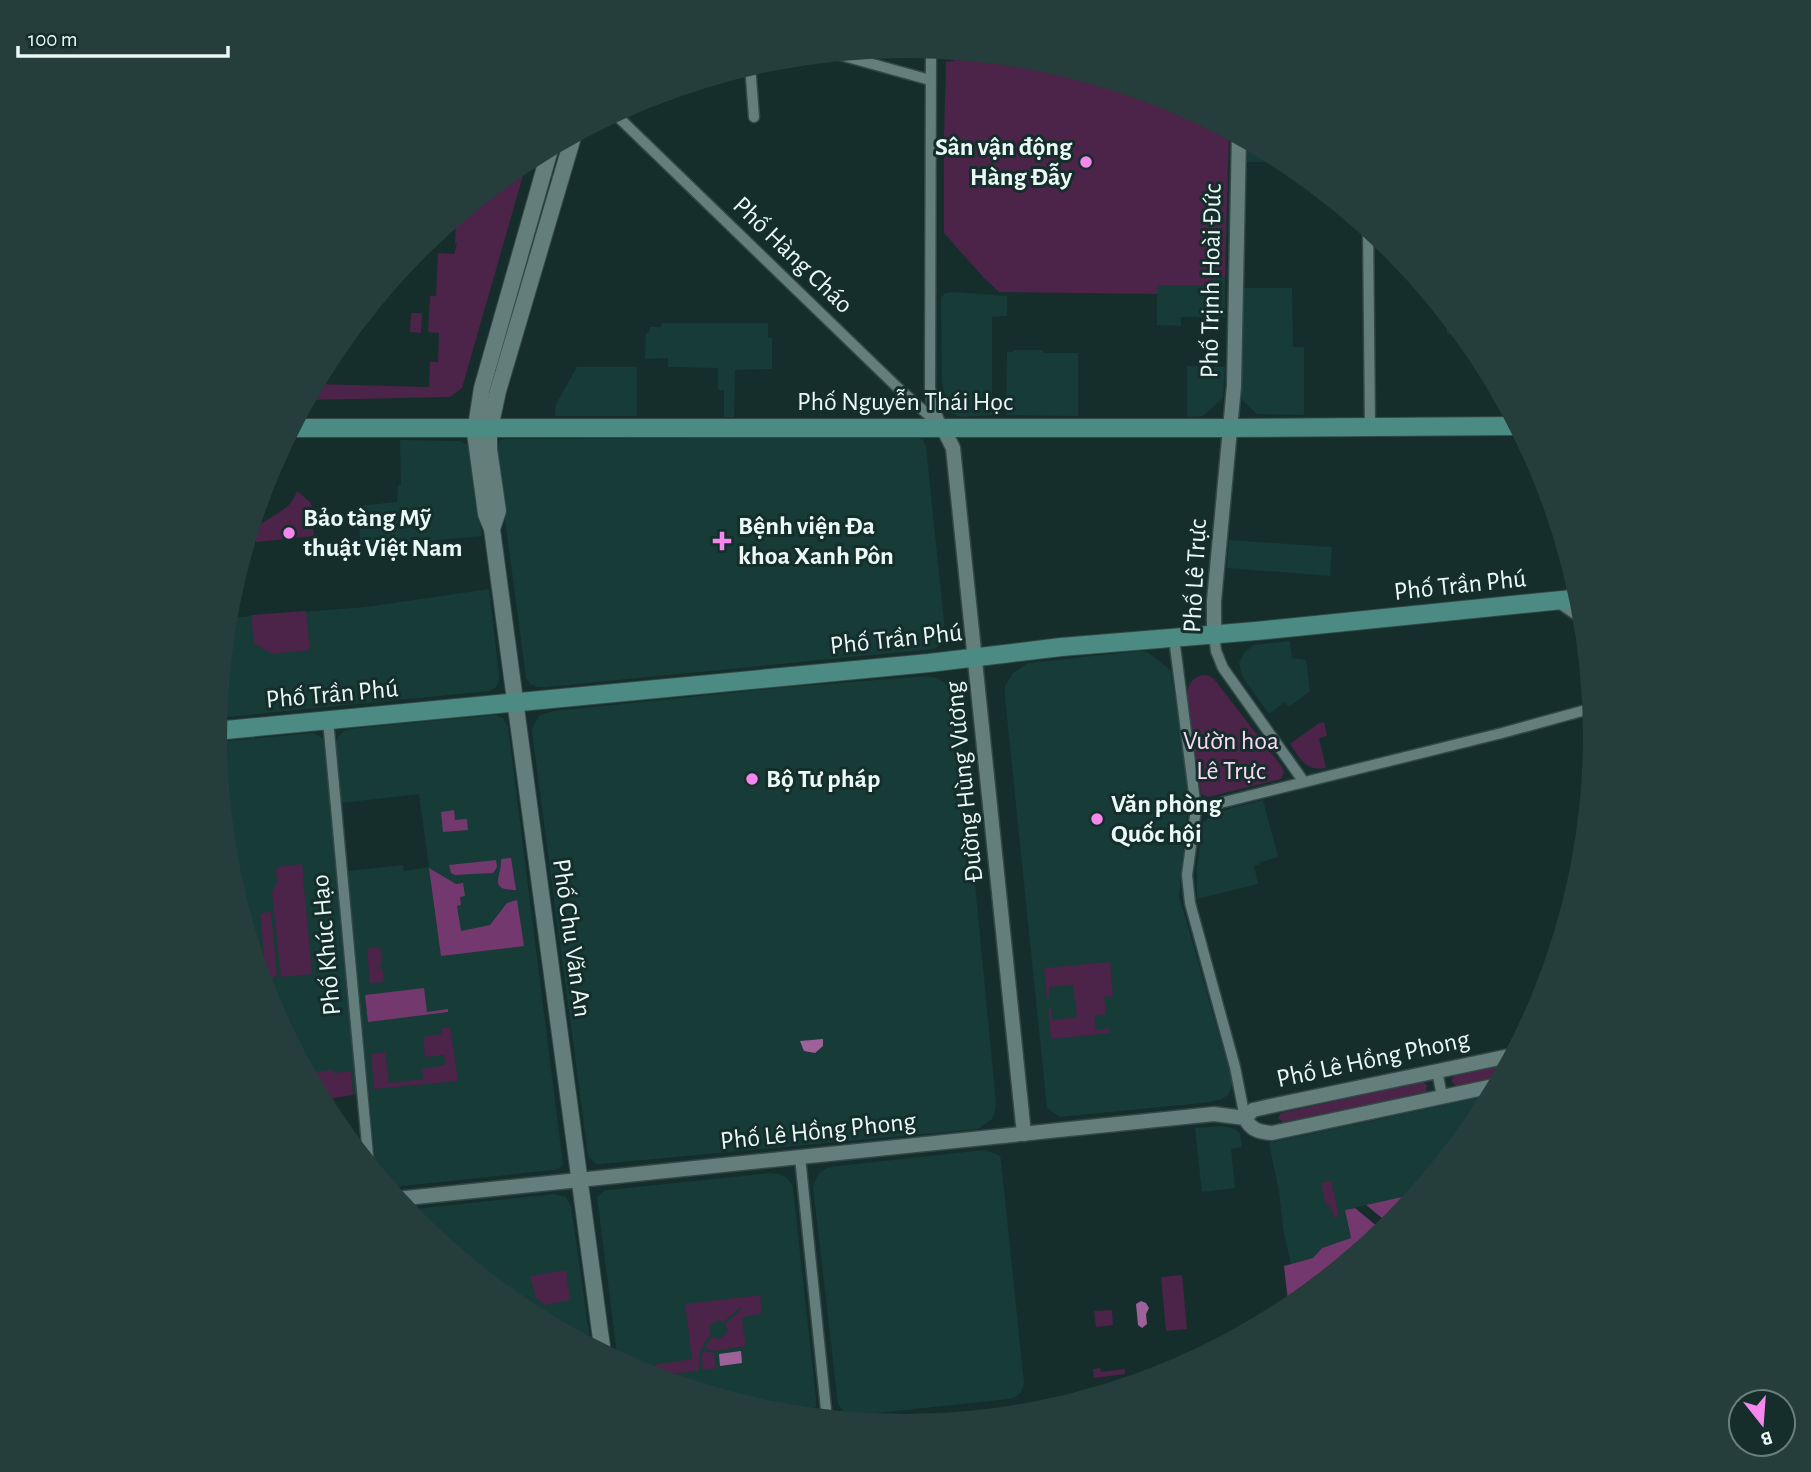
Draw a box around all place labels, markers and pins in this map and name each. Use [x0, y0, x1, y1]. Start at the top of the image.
place label: Sân vận động Hàng Đẫy [935, 134, 1073, 190]
marker: Sân vận động Hàng Đẫy [1078, 154, 1094, 170]
place label: Bảo tàng Mỹ thuật Việt Nam [303, 505, 462, 561]
place label: Bệnh viện Đa khoa Xanh Pôn [738, 513, 894, 569]
marker: Bảo tàng Mỹ thuật Việt Nam [281, 525, 297, 541]
marker: Bệnh viện Đa khoa Xanh Pôn [712, 531, 732, 551]
place label: Bộ Tư pháp [766, 766, 881, 792]
marker: Bộ Tư pháp [744, 771, 760, 787]
place label: Văn phòng Quốc hội [1111, 791, 1223, 847]
marker: Văn phòng Quốc hội [1089, 811, 1105, 827]

